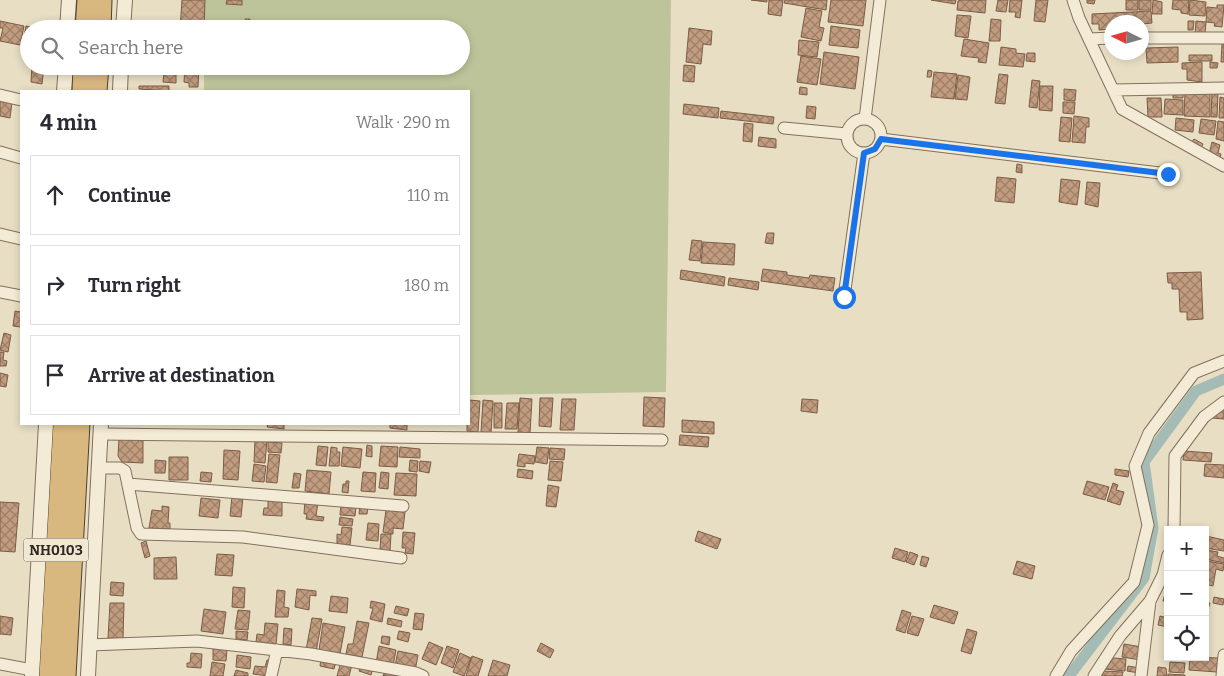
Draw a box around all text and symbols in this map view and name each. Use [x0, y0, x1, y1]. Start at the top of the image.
north arrow [1104, 15, 1149, 60]
search box [20, 20, 470, 75]
icon: search [38, 34, 66, 62]
text: Search here [78, 36, 183, 59]
text: 4 min [40, 110, 97, 136]
text: Walk · 290 m [356, 113, 450, 132]
route end [1157, 163, 1180, 186]
icon: ahead [41, 181, 69, 209]
text: Continue [88, 184, 171, 207]
text: 110 m [407, 186, 449, 205]
icon: right [41, 271, 69, 299]
text: Turn right [88, 274, 181, 297]
text: 180 m [404, 276, 449, 295]
route start [833, 286, 856, 309]
icon: arrive [41, 361, 69, 389]
text: Arrive at destination [88, 364, 275, 387]
map controls [1164, 526, 1209, 661]
button: + [1164, 526, 1209, 571]
road number: NH0103 [23, 538, 88, 562]
button: − [1164, 571, 1209, 616]
button: locate [1164, 616, 1209, 661]

